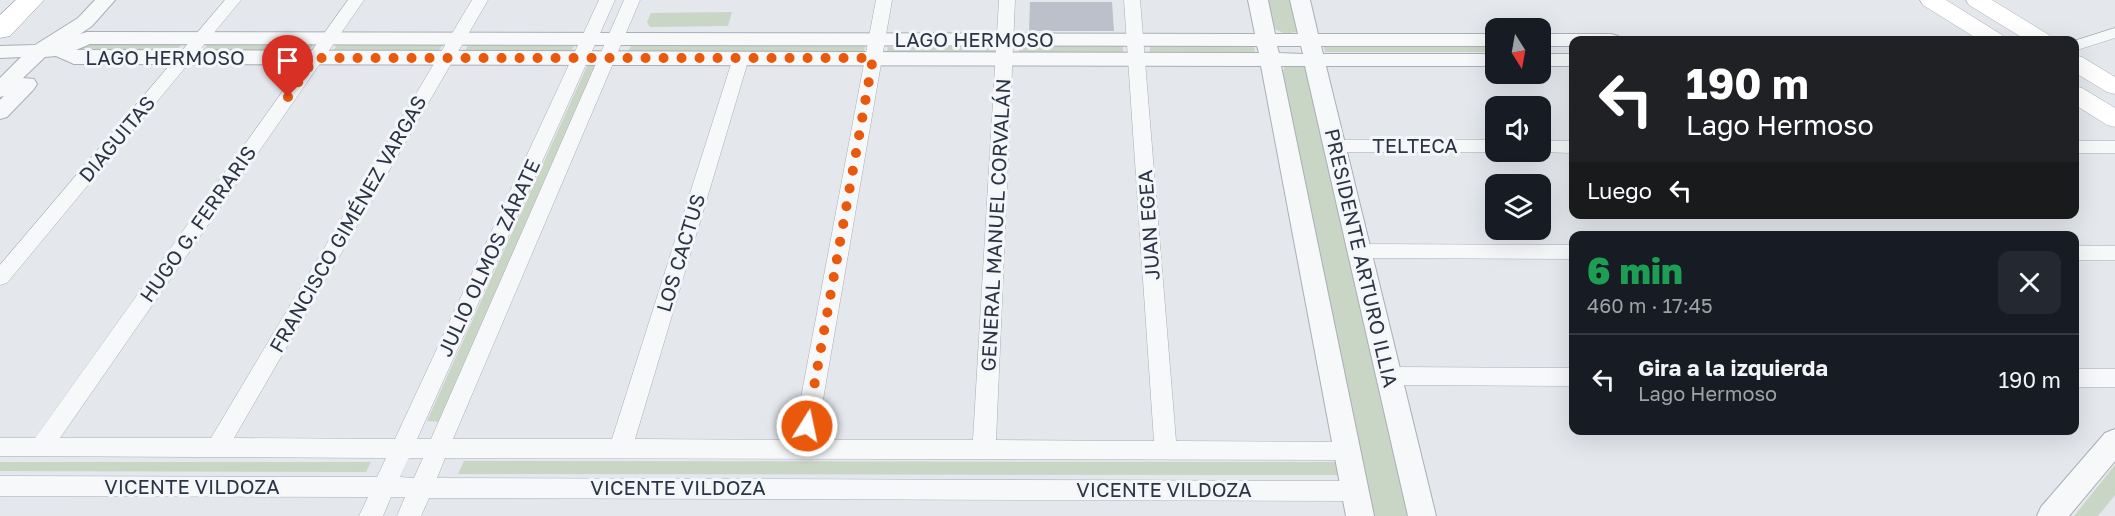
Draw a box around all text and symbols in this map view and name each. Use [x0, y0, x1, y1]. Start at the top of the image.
north arrow [1485, 18, 1551, 84]
map controls [1485, 18, 1551, 240]
street label: LAGO HERMOSO [894, 27, 1054, 51]
pin [262, 35, 313, 97]
icon: arrive [271, 44, 304, 77]
street label: LAGO HERMOSO [85, 45, 245, 69]
text: 190 m [1686, 58, 1809, 108]
icon: left [1587, 60, 1665, 138]
street label: GENERAL MANUEL CORVALÁN [975, 78, 1015, 372]
street label: DIAGUITAS [73, 90, 159, 186]
street label: FRANCISCO GIMÉNEZ VARGAS [264, 91, 431, 356]
button: sound [1485, 96, 1551, 162]
text: Lago Hermoso [1686, 109, 1874, 141]
street label: PRESIDENTE ARTURO ILLIA [1320, 126, 1403, 390]
street label: TELTECA [1372, 133, 1458, 157]
street label: HUGO G. FERRARIS [134, 140, 260, 306]
street label: JULIO OLMOS ZÁRATE [432, 155, 544, 360]
street label: JUAN EGEA [1132, 169, 1164, 281]
button: layers [1485, 174, 1551, 240]
icon: left [1664, 174, 1697, 207]
text: Luego [1587, 177, 1652, 204]
street label: LOS CACTUS [651, 191, 709, 315]
text: 6 min [1587, 249, 1683, 292]
button: close [1998, 251, 2061, 314]
text: 460 m · 17:45 [1587, 293, 1713, 317]
text: Gira a la izquierda [1638, 354, 1828, 381]
icon: left [1587, 363, 1620, 396]
text: 190 m [1998, 366, 2061, 393]
text: Lago Hermoso [1638, 381, 1777, 405]
position arrow [775, 394, 839, 458]
street label: VICENTE VILDOZA [104, 474, 280, 498]
street label: VICENTE VILDOZA [590, 475, 766, 499]
street label: VICENTE VILDOZA [1076, 477, 1252, 501]

